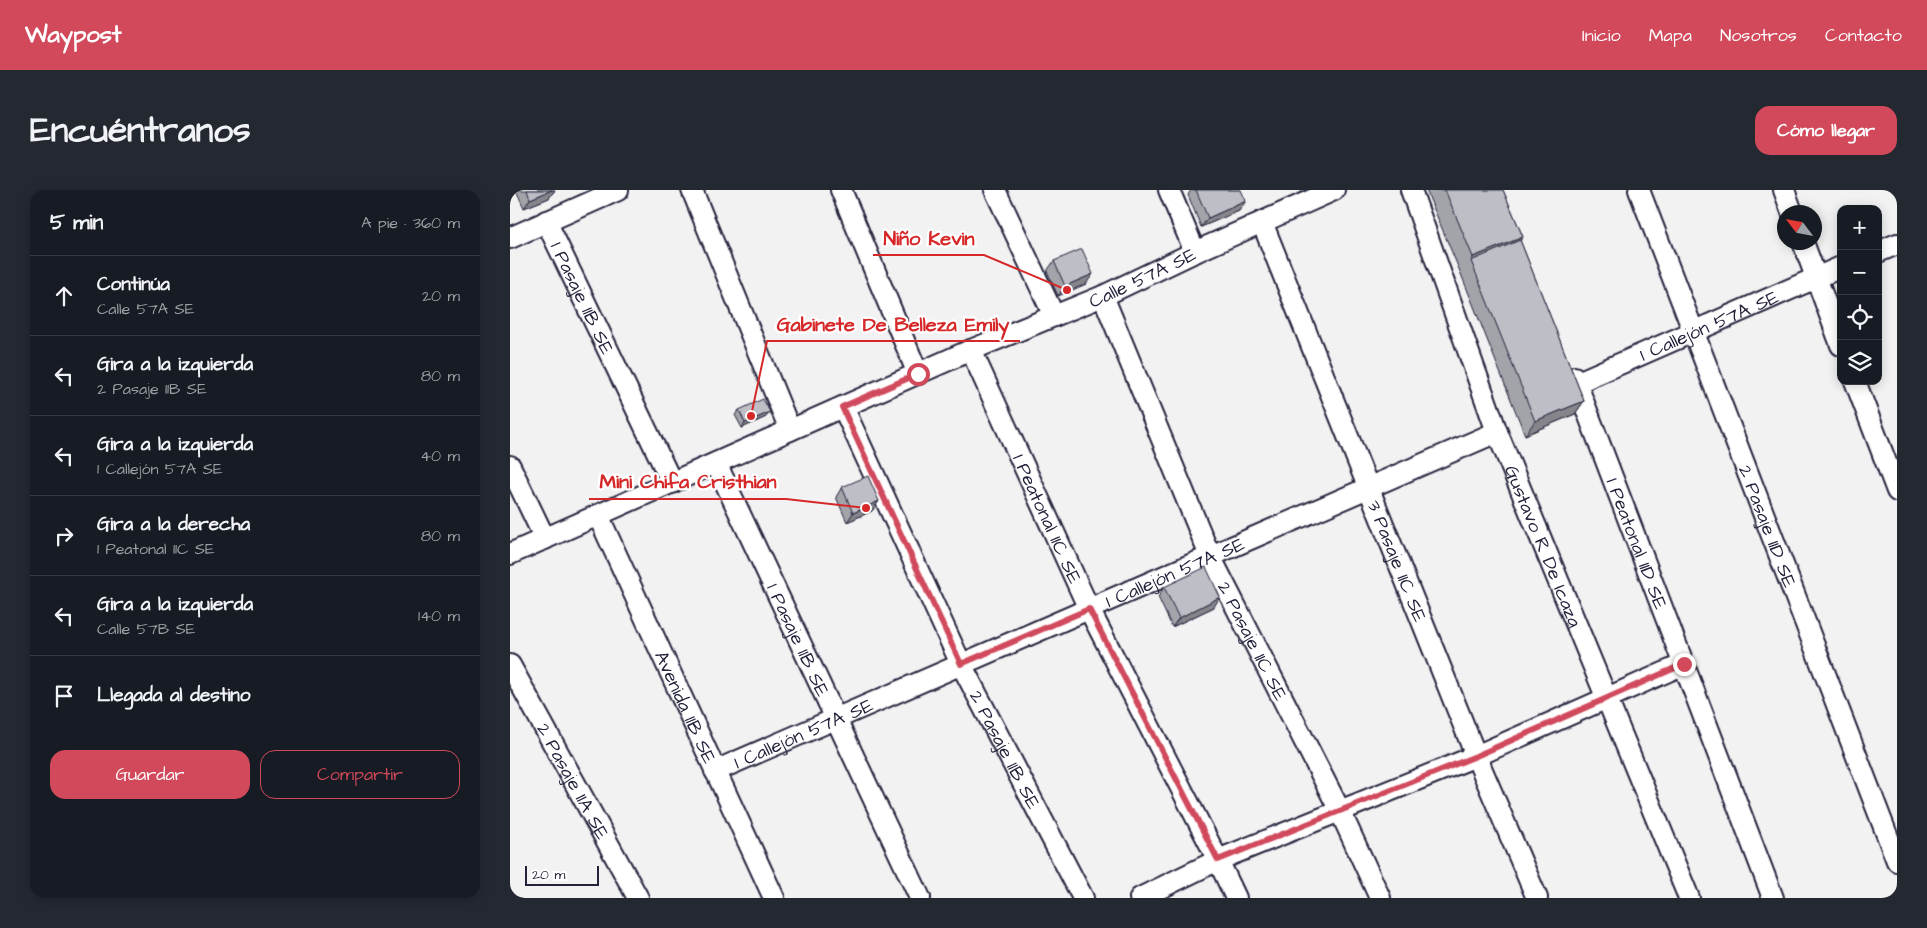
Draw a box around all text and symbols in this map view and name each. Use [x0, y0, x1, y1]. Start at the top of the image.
text: Waypost [25, 18, 122, 52]
text: Inicio [1582, 23, 1621, 48]
text: Mapa [1649, 23, 1692, 48]
text: Nosotros [1720, 23, 1797, 48]
text: Contacto [1825, 23, 1902, 48]
text: Encuéntranos [30, 106, 251, 155]
button: Cómo llegar [1755, 106, 1897, 155]
north arrow [1777, 205, 1822, 250]
map controls [1837, 205, 1882, 385]
button: + [1837, 205, 1882, 250]
text: 5 min [50, 208, 103, 237]
text: A pie · 360 m [361, 212, 460, 234]
callout: Niño Kevin [873, 220, 984, 255]
text: Niño Kevin [883, 225, 975, 253]
street label: 1 Pasaje 11B SE [543, 238, 620, 359]
street label: Calle 57A SE [1085, 242, 1201, 315]
button: − [1837, 250, 1882, 295]
text: Continúa [97, 271, 170, 298]
icon: ahead [50, 282, 78, 310]
street label: 1 Callejón 57A SE [1636, 284, 1783, 368]
text: 20 m [422, 285, 460, 307]
button: locate [1837, 295, 1882, 340]
text: Calle 57A SE [97, 298, 194, 320]
callout: Gabinete De Belleza Emily [767, 306, 1020, 341]
text: Gabinete De Belleza Emily [777, 311, 1009, 340]
button: layers [1837, 340, 1882, 385]
text: Gira a la izquierda [97, 351, 253, 378]
icon: left [50, 362, 78, 390]
route start [907, 363, 930, 386]
text: 80 m [421, 365, 460, 387]
text: 2 Pasaje 11B SE [97, 378, 207, 400]
text: Gira a la izquierda [97, 431, 253, 458]
icon: left [50, 442, 78, 470]
text: 40 m [420, 445, 460, 467]
street label: 1 Peatonal 11C SE [1005, 450, 1088, 588]
text: 1 Callejón 57A SE [97, 458, 222, 480]
street label: Gustavo R De Icaza [1497, 461, 1588, 632]
street label: 2 Pasaje 11D SE [1731, 461, 1803, 592]
callout: Mini Chifa Cristhian [589, 464, 786, 499]
text: Mini Chifa Cristhian [599, 468, 777, 496]
street label: 1 Peatonal 11D SE [1599, 474, 1673, 613]
street label: 3 Pasaje 11C SE [1360, 496, 1433, 626]
text: Gira a la derecha [97, 511, 250, 538]
icon: right [50, 522, 78, 550]
text: 80 m [421, 525, 460, 547]
street label: 1 Callejón 57A SE [1102, 531, 1249, 615]
text: 1 Peatonal 11C SE [97, 538, 215, 560]
street label: 2 Pasaje 11C SE [1210, 577, 1293, 705]
street label: 1 Pasaje 11B SE [759, 579, 836, 701]
text: Gira a la izquierda [97, 591, 253, 618]
icon: left [50, 602, 78, 630]
text: 140 m [418, 605, 460, 627]
text: Calle 57B SE [97, 618, 195, 640]
street label: Avenida 11B SE [647, 647, 722, 768]
route end [1673, 653, 1696, 676]
icon: arrive [50, 682, 78, 710]
text: Llegada al destino [97, 682, 250, 709]
street label: 2 Pasaje 11B SE [962, 686, 1046, 814]
street label: 1 Callejón 57A SE [730, 692, 877, 776]
street label: 2 Pasaje 11A SE [529, 718, 615, 844]
button: Guardar [50, 750, 250, 799]
button: Compartir [260, 750, 460, 799]
scale bar [525, 863, 599, 886]
text: 20 m [532, 865, 565, 885]

